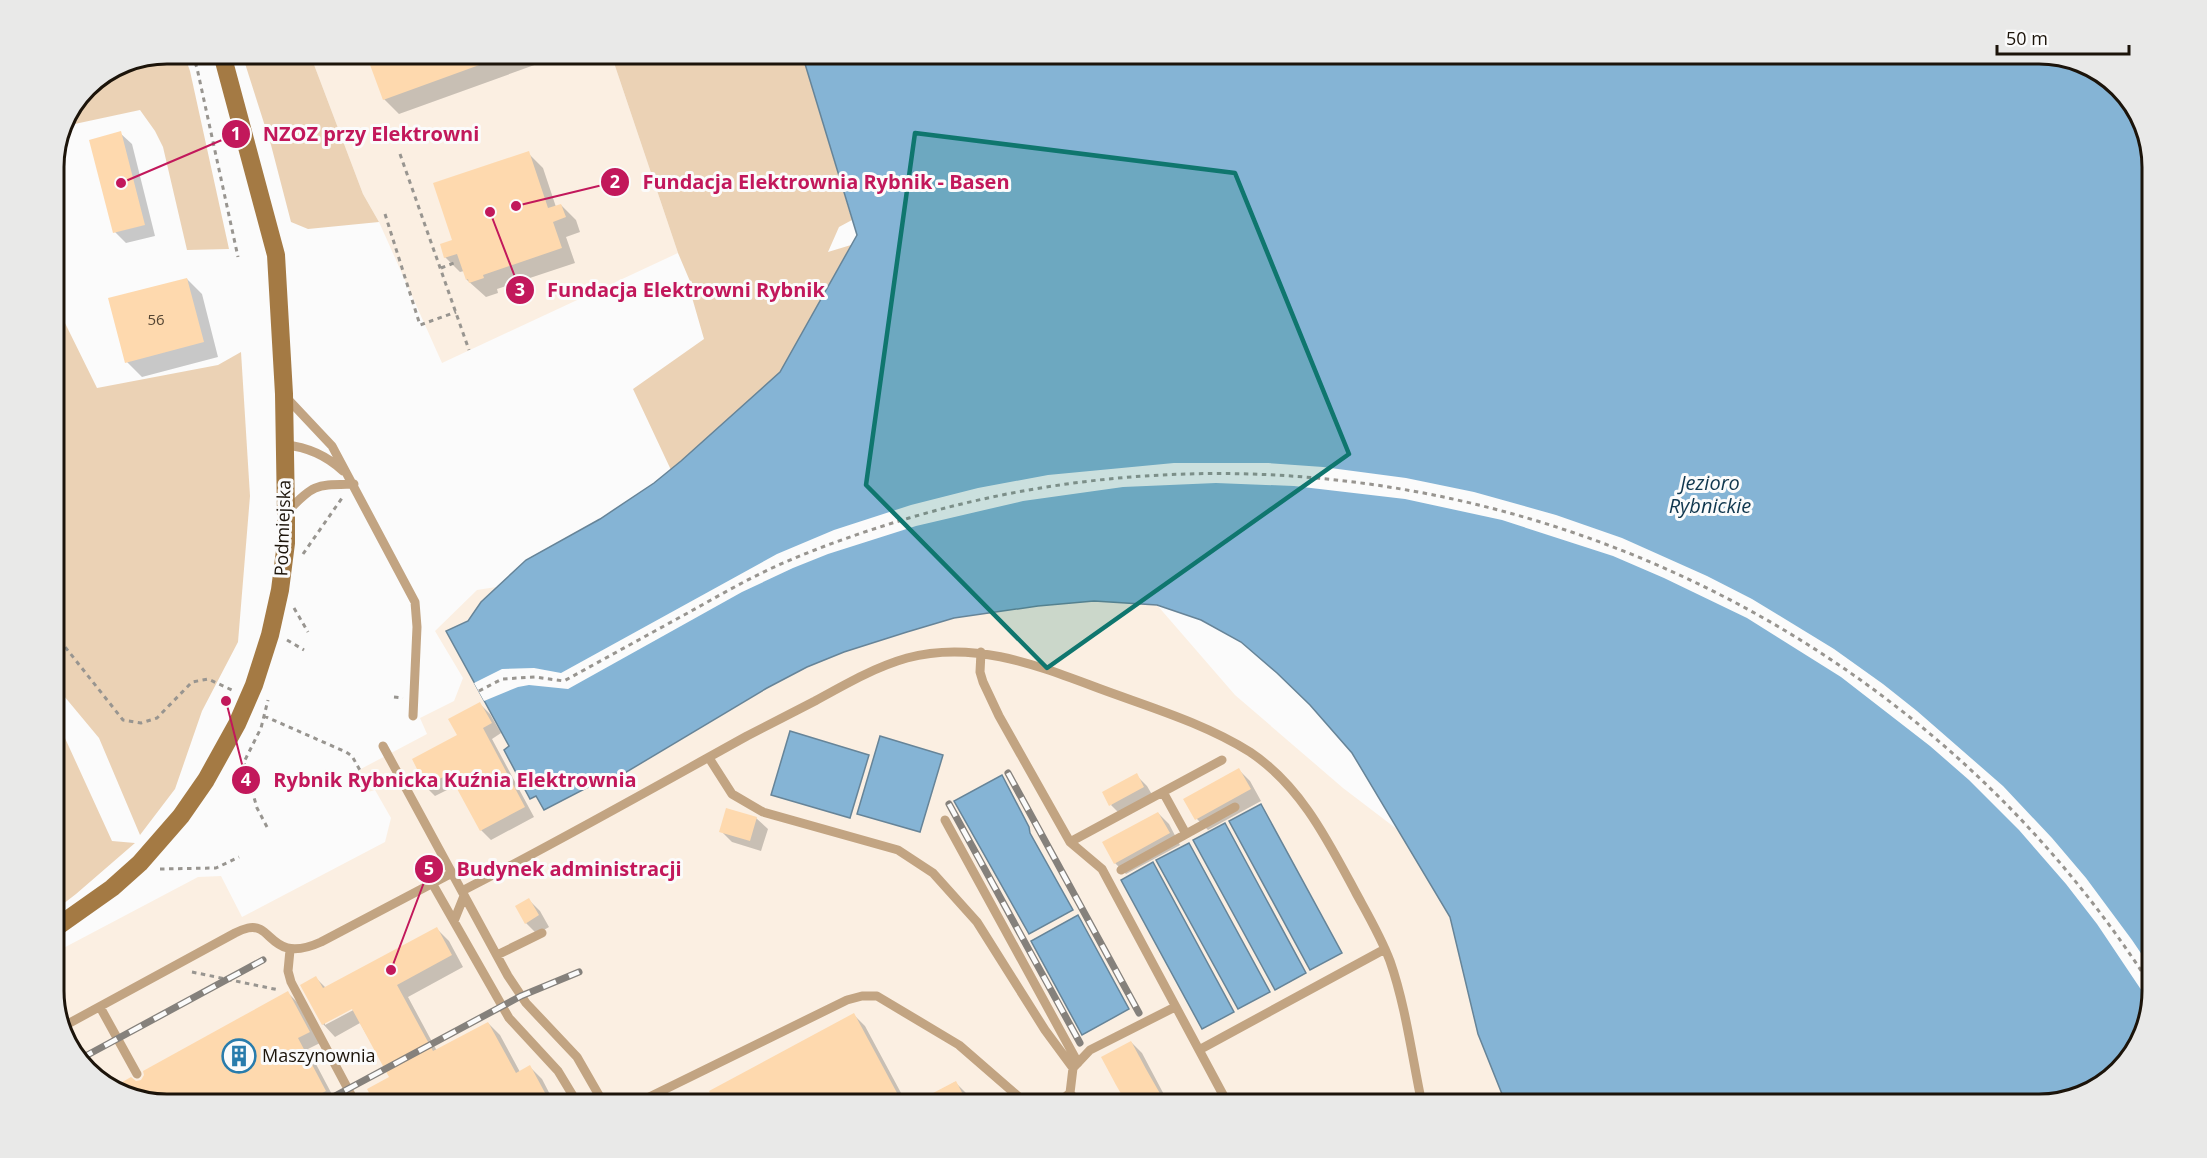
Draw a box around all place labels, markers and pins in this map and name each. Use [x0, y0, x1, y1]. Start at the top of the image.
callout: NZOZ przy Elektrowni [221, 115, 492, 153]
callout: Fundacja Elektrownia Rybnik - Basen [600, 163, 1021, 201]
callout: Fundacja Elektrowni Rybnik [505, 271, 837, 309]
callout: Rybnik Rybnicka Kuźnia Elektrownia [231, 761, 649, 799]
callout: Budynek administracji [414, 850, 694, 888]
building icon: Maszynownia [221, 1038, 257, 1074]
place label: Maszynownia [262, 1043, 376, 1067]

